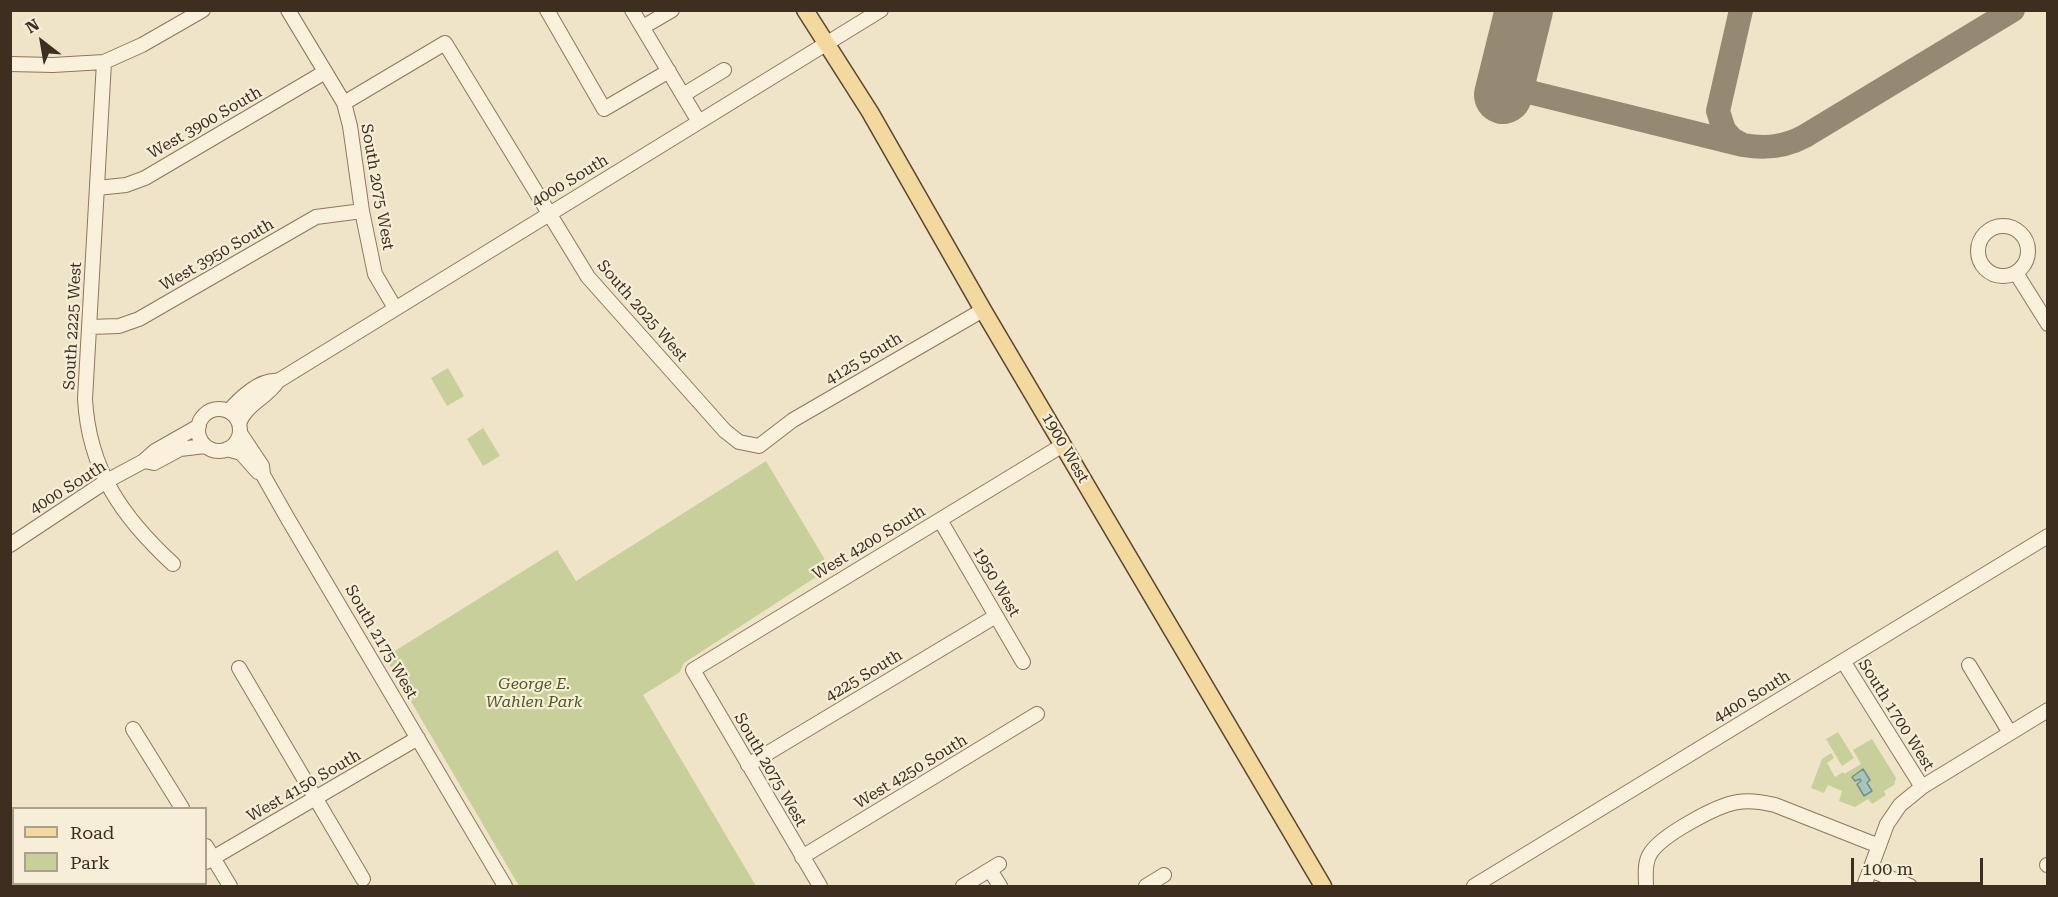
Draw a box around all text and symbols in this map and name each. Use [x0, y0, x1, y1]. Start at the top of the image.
north arrow [12, 12, 72, 72]
text: N [22, 15, 43, 37]
street label: West 3900 South [145, 83, 265, 163]
street label: South 2075 West [356, 122, 398, 252]
street label: 4000 South [528, 151, 612, 211]
street label: West 3950 South [157, 215, 277, 295]
street label: South 2025 West [593, 256, 691, 366]
street label: South 2225 West [60, 261, 86, 391]
street label: 4125 South [822, 329, 906, 389]
street label: 1900 West [1037, 410, 1093, 486]
street label: 4000 South [26, 457, 110, 519]
street label: West 4200 South [809, 502, 929, 584]
street label: 1950 West [968, 544, 1024, 620]
street label: South 2175 West [341, 582, 421, 702]
street label: 4225 South [822, 646, 906, 706]
street label: South 1700 West [1854, 656, 1938, 774]
street label: 4400 South [1710, 667, 1794, 727]
park label: George E. Wahlen Park [486, 674, 582, 712]
street label: South 2075 West [730, 710, 810, 830]
street label: West 4250 South [851, 731, 971, 813]
street label: West 4150 South [244, 746, 364, 826]
legend [12, 807, 207, 885]
text: Road [70, 822, 114, 843]
scale bar [1854, 846, 1986, 884]
text: Park [70, 852, 110, 873]
text: 100 m [1862, 858, 1913, 879]

